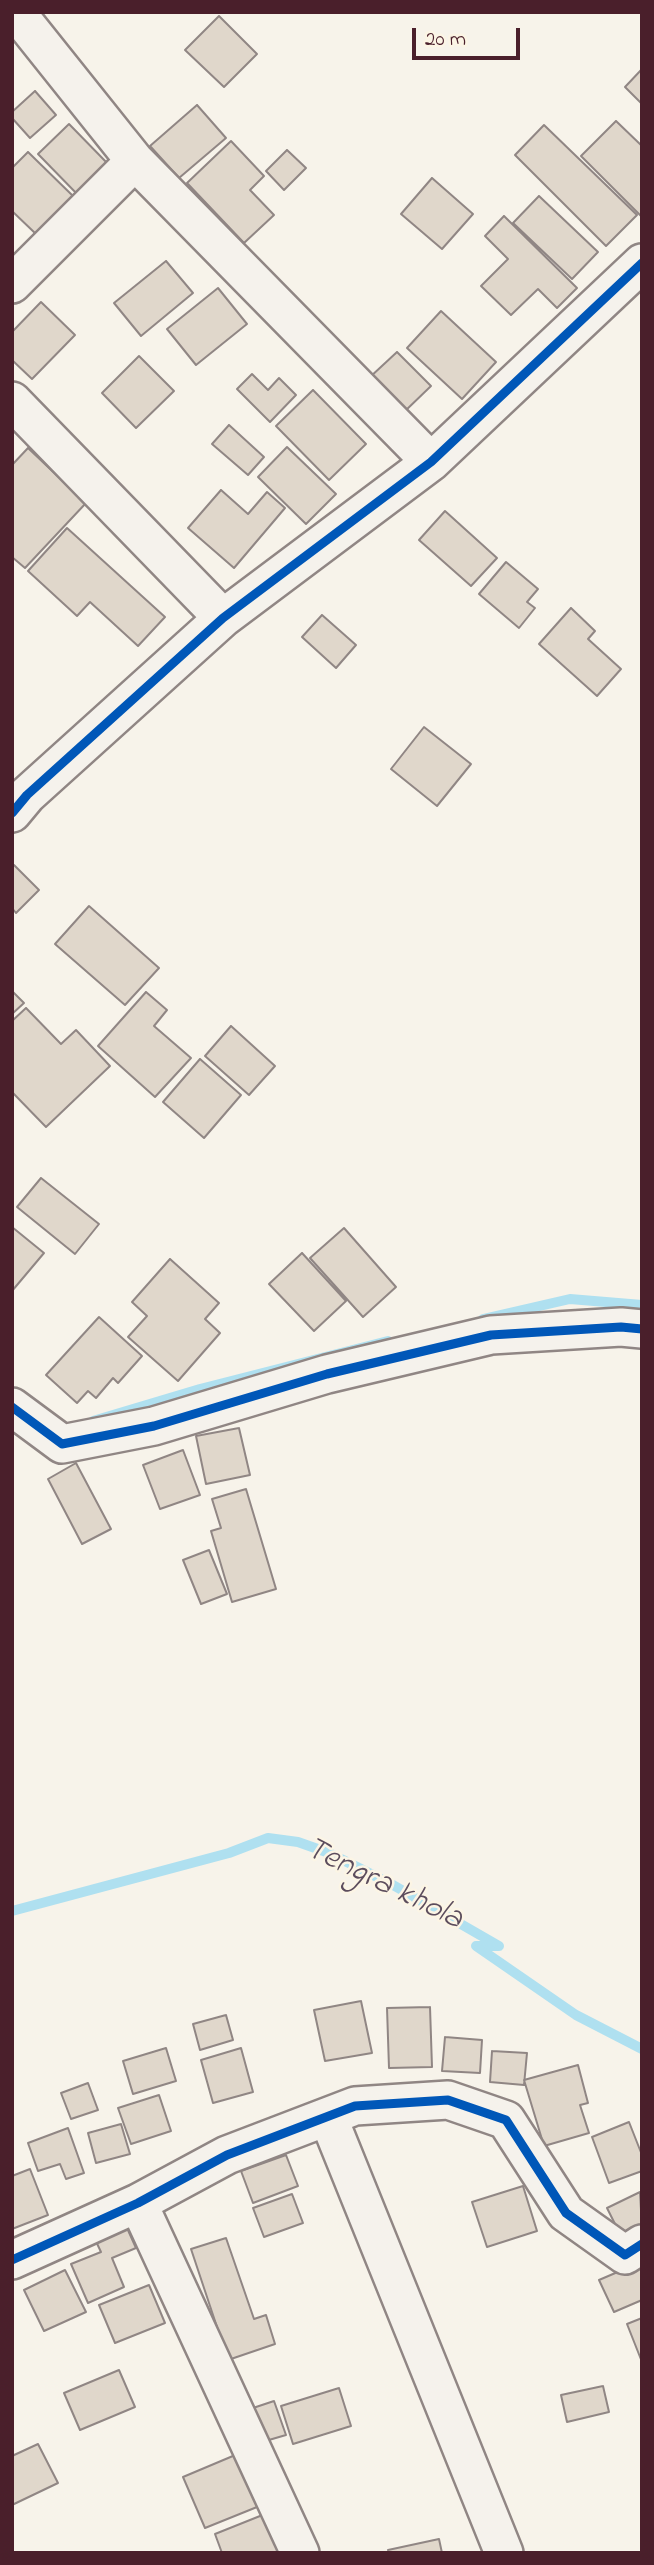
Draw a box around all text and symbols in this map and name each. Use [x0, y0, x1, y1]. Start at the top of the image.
scale bar [416, 14, 524, 58]
text: 20 m [425, 25, 466, 55]
water label: Tengra khola [298, 1831, 468, 1941]

